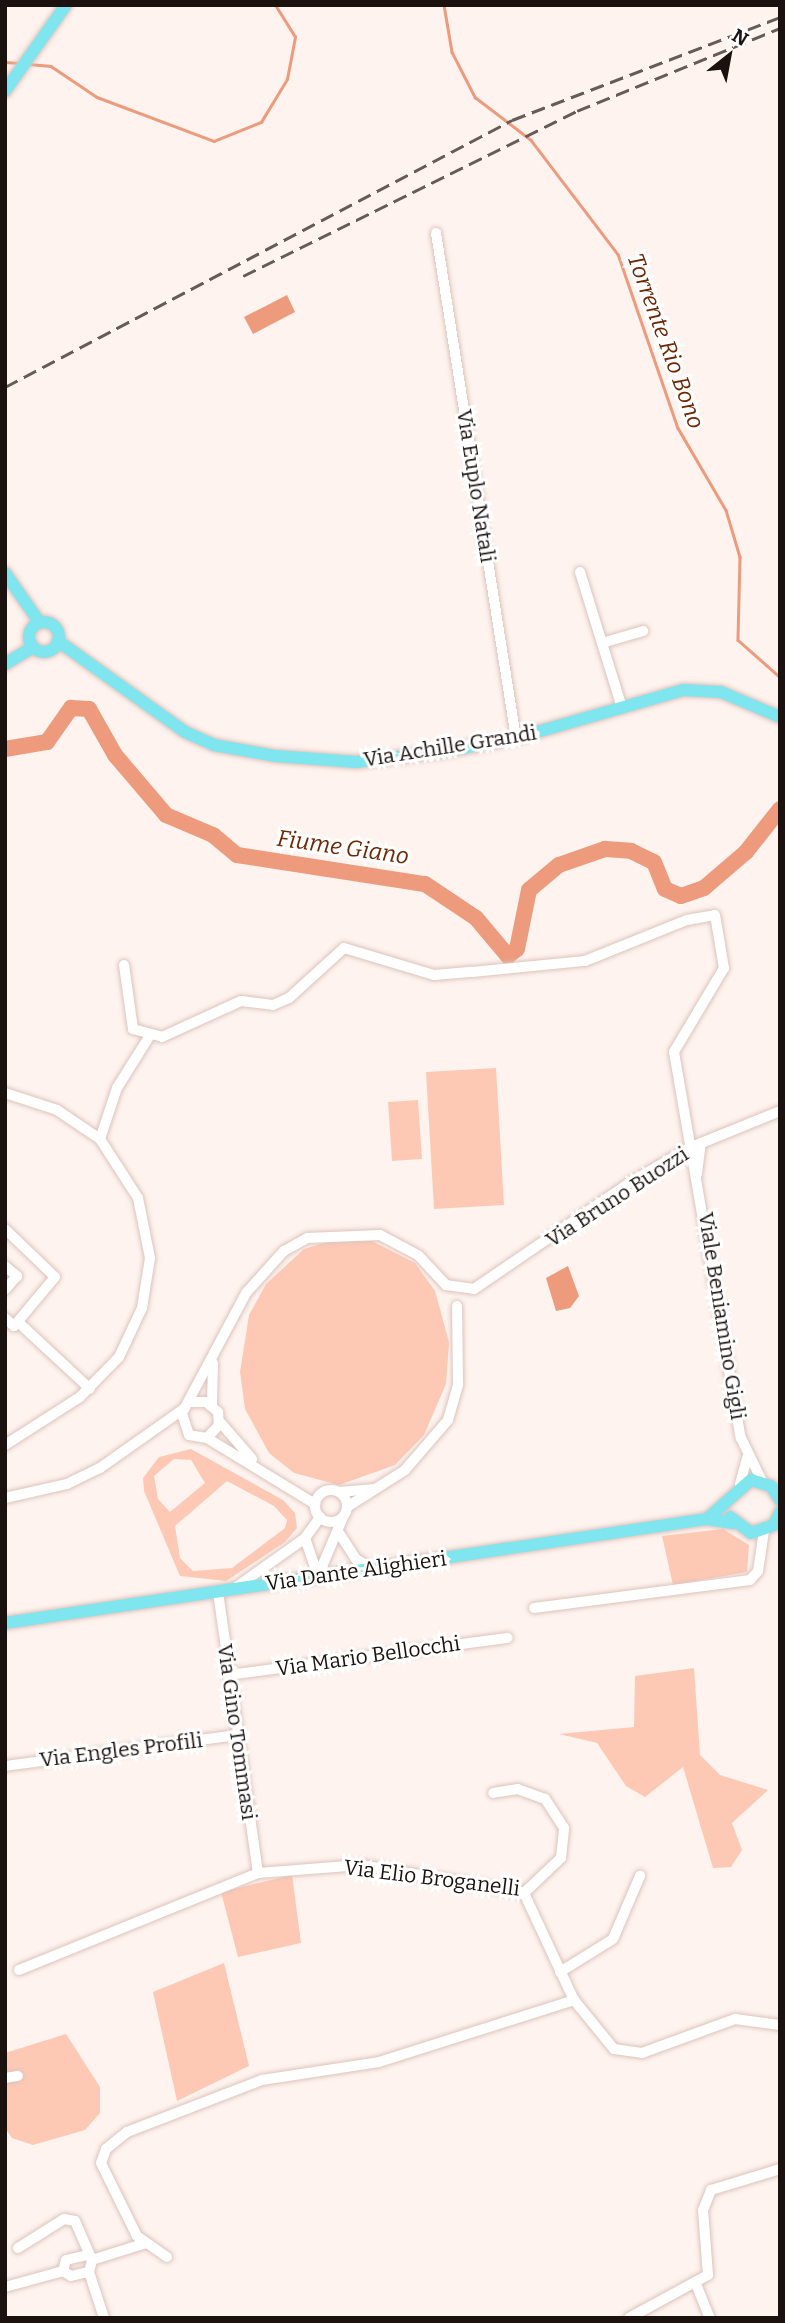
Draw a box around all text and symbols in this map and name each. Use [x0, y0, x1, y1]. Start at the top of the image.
north arrow [694, 21, 764, 91]
text: N [728, 24, 752, 51]
water label: Torrente Rio Bono [622, 250, 710, 432]
street label: Via Euplo Natali [451, 408, 501, 564]
street label: Via Achille Grandi [362, 720, 538, 772]
water label: Fiume Giano [275, 824, 411, 870]
street label: Via Bruno Buozzi [541, 1142, 693, 1252]
street label: Viale Beniamino Gigli [693, 1210, 751, 1422]
street label: Via Dante Alighieri [264, 1546, 448, 1596]
street label: Via Mario Bellocchi [274, 1631, 462, 1681]
street label: Via Gino Tommasi [212, 1642, 262, 1822]
street label: Via Engles Profili [38, 1728, 204, 1772]
street label: Via Elio Broganelli [343, 1855, 521, 1901]

